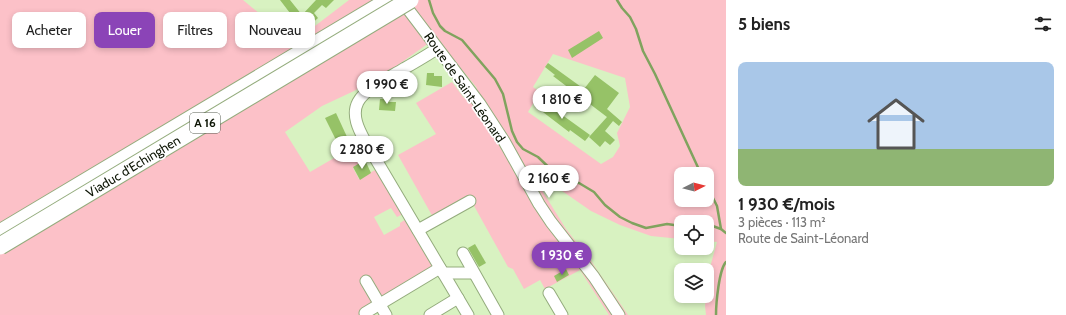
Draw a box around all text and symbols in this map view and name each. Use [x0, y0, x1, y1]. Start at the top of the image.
chip: Acheter [12, 12, 86, 48]
chip: Louer [94, 12, 155, 48]
chip: Filtres [163, 12, 227, 48]
chip: Nouveau [235, 12, 315, 48]
icon: filters [1032, 13, 1054, 35]
text: 5 biens [738, 14, 790, 34]
street label: Route de Saint-Léonard [421, 29, 509, 145]
pin: 1 990 € [350, 71, 424, 105]
text: 1 990 € [366, 76, 408, 92]
pin: 1 810 € [525, 86, 599, 120]
icon: home [860, 88, 932, 160]
text: 1 810 € [542, 91, 582, 107]
road number: A 16 [190, 113, 220, 133]
street label: Viaduc d'Echinghen [83, 132, 183, 200]
pin: 2 280 € [325, 136, 399, 170]
text: 2 280 € [340, 141, 384, 157]
pin: 2 160 € [512, 165, 586, 199]
north arrow [674, 167, 714, 207]
map controls [674, 167, 714, 303]
text: 2 160 € [528, 170, 570, 186]
text: 1 930 €/mois [738, 194, 835, 214]
text: 3 pièces · 113 m² [738, 214, 826, 230]
button: locate [674, 215, 714, 255]
text: Route de Saint-Léonard [738, 230, 869, 246]
pin: 1 930 € [525, 242, 599, 276]
text: 1 930 € [541, 247, 583, 263]
button: layers [674, 263, 714, 303]

